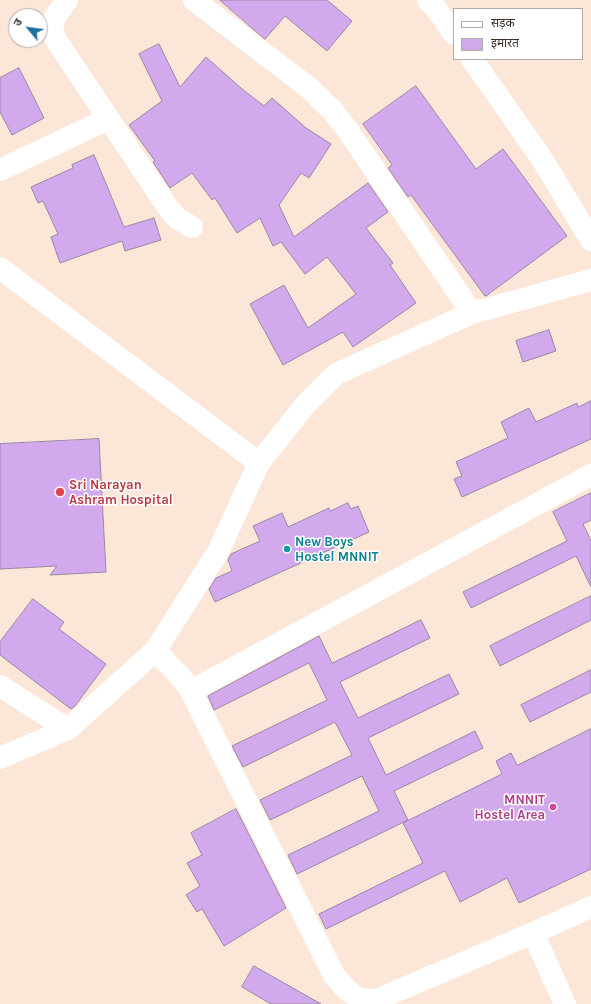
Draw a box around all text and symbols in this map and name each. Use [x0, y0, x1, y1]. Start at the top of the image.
north arrow [8, 8, 48, 48]
legend [453, 8, 583, 60]
text: उ [11, 16, 25, 28]
text: सड़क [491, 16, 515, 30]
text: इमारत [491, 36, 519, 50]
place label: Sri Narayan Ashram Hospital [69, 477, 173, 508]
marker: Sri Narayan Ashram Hospital [54, 486, 66, 498]
place label: New Boys Hostel MNNIT [295, 534, 379, 565]
marker: New Boys Hostel MNNIT [282, 544, 292, 554]
place label: MNNIT Hostel Area [475, 792, 545, 823]
marker: MNNIT Hostel Area [548, 802, 558, 812]

